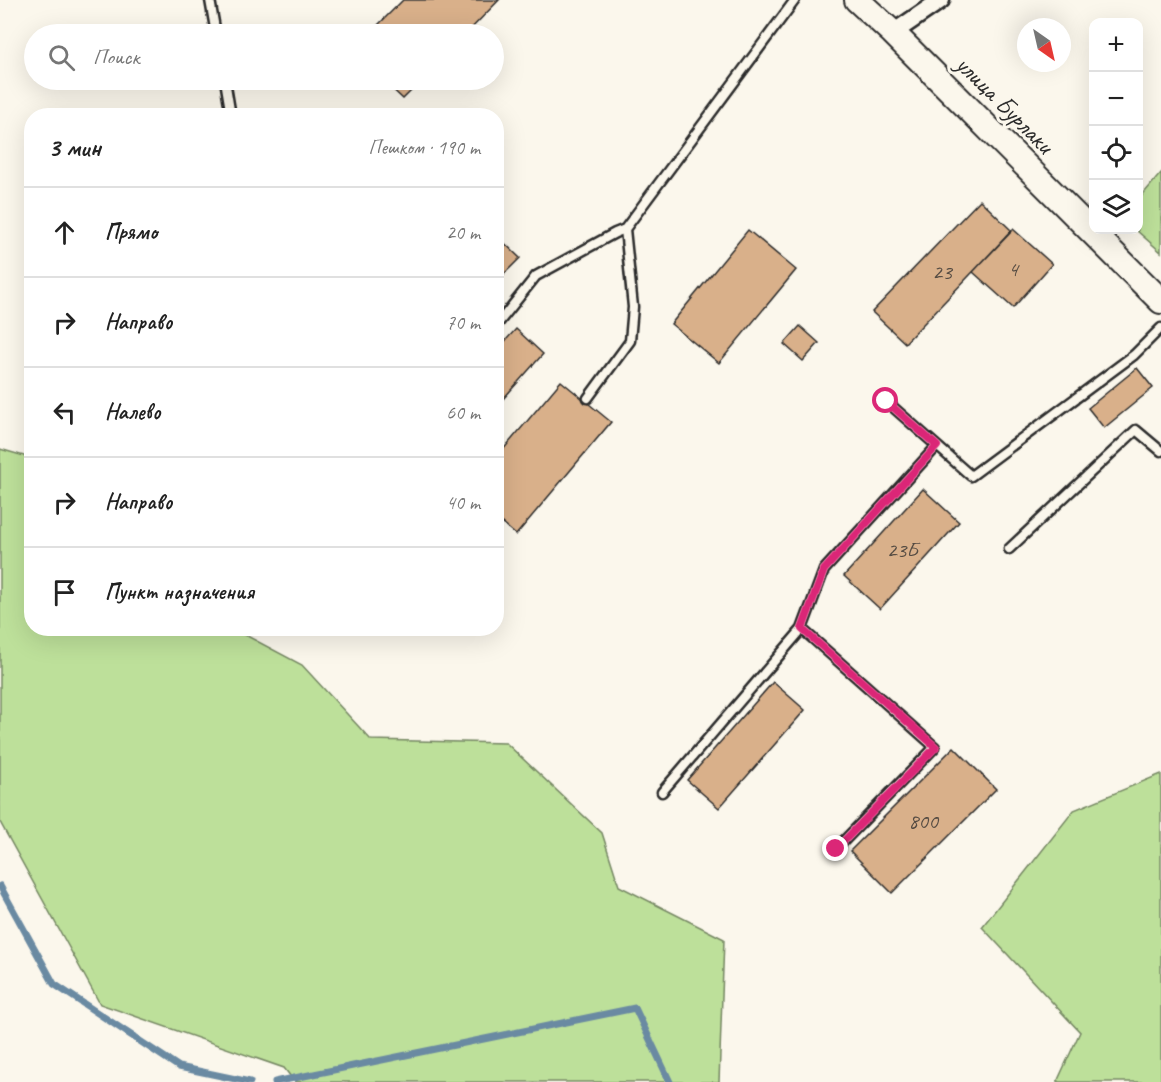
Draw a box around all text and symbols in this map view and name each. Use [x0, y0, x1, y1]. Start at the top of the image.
north arrow [1017, 18, 1071, 72]
map controls [1089, 18, 1143, 234]
button: + [1089, 18, 1143, 72]
search box [24, 24, 504, 90]
icon: search [45, 41, 78, 74]
text: Поиск [93, 43, 139, 71]
street label: улица Бурлаки [947, 47, 1063, 162]
button: − [1089, 72, 1143, 126]
button: locate [1089, 126, 1143, 180]
text: 3 мин [48, 131, 101, 164]
text: Пешком · 190 m [368, 135, 480, 160]
button: layers [1089, 180, 1143, 234]
icon: ahead [48, 216, 81, 249]
text: Прямо [105, 218, 157, 246]
text: 20 m [446, 220, 480, 245]
house number: 4 [1008, 255, 1020, 283]
house number: 23 [932, 258, 954, 286]
icon: right [48, 306, 81, 339]
text: Направо [105, 308, 172, 336]
text: 70 m [446, 310, 480, 335]
route start [872, 387, 898, 413]
icon: left [48, 396, 81, 429]
text: Налево [105, 398, 161, 426]
text: 60 m [446, 400, 480, 425]
icon: right [48, 486, 81, 519]
text: Направо [105, 488, 172, 516]
text: 40 m [446, 490, 480, 515]
house number: 23Б [887, 536, 921, 564]
icon: arrive [48, 576, 81, 609]
text: Пункт назначения [105, 578, 254, 606]
house number: 800 [908, 807, 940, 835]
route end [822, 835, 848, 861]

